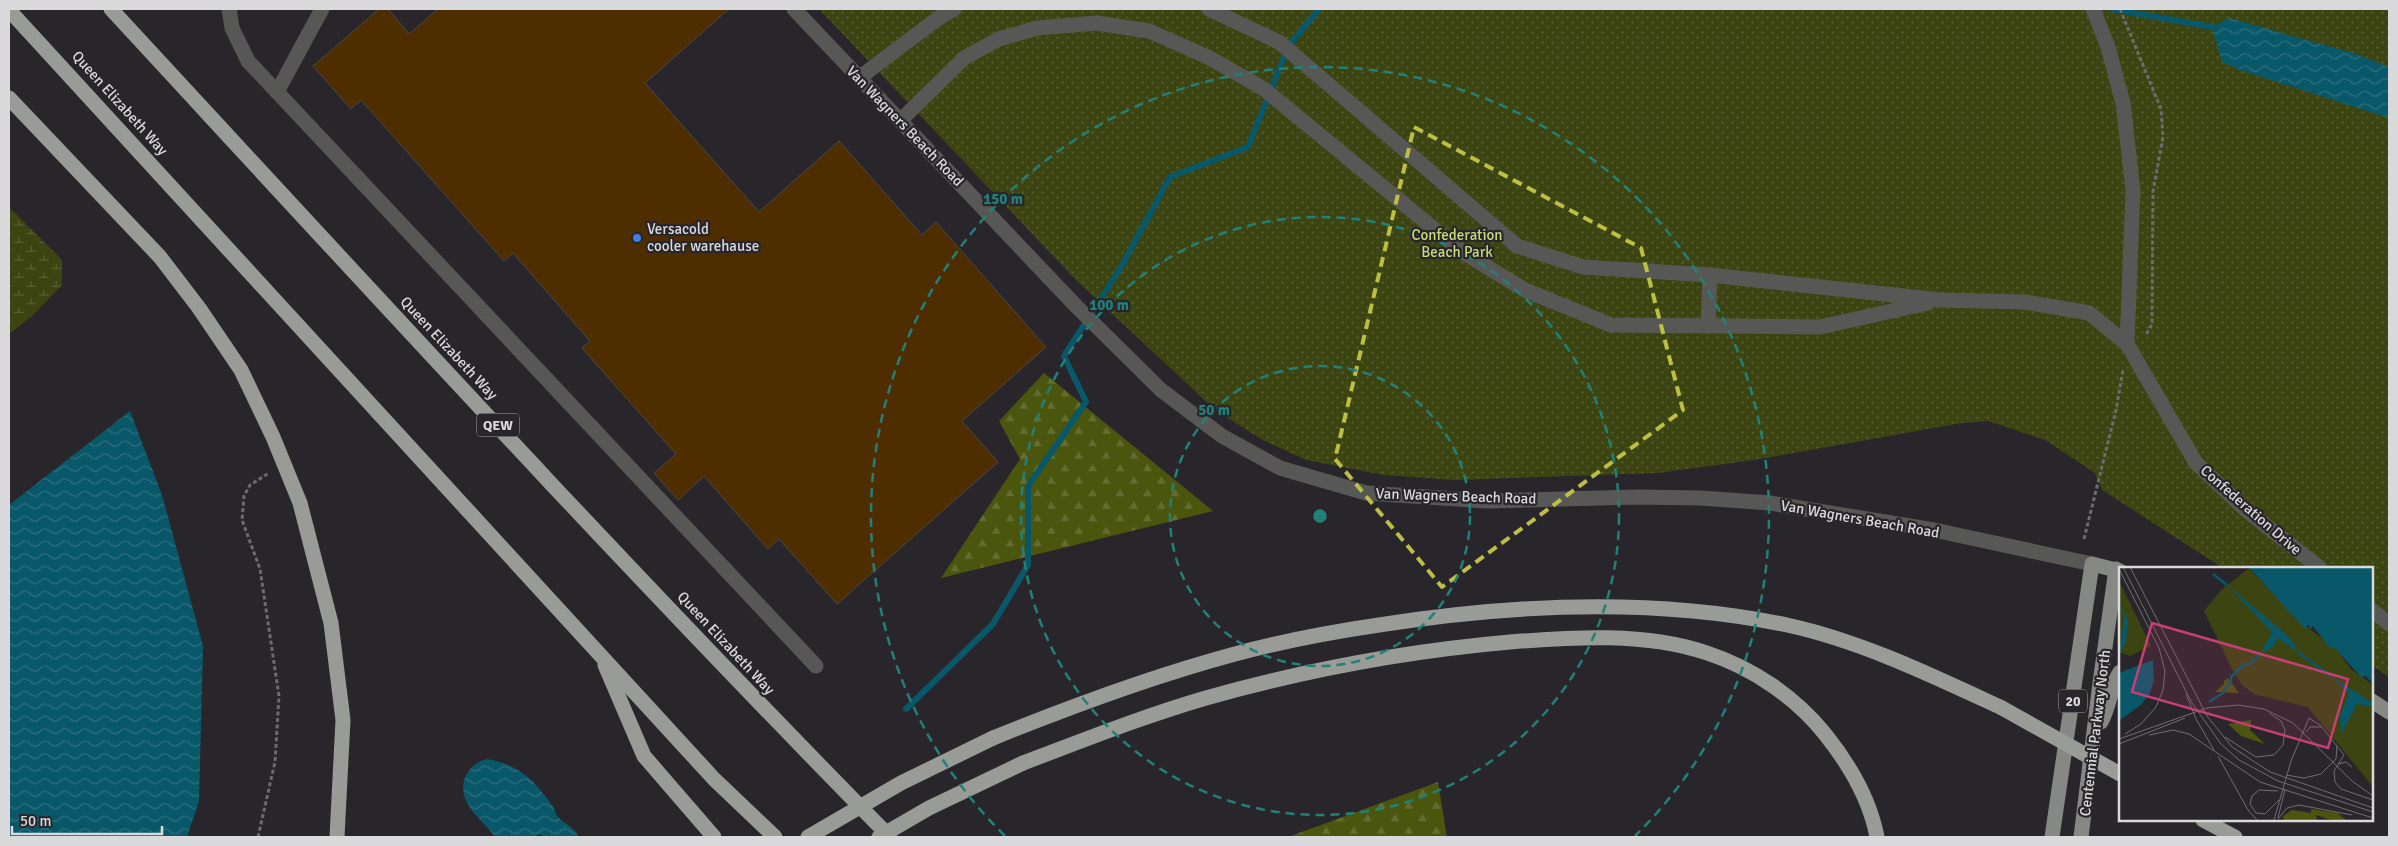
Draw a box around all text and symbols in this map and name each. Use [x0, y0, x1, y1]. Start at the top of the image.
street label: Queen Elizabeth Way [68, 47, 172, 159]
street label: Van Wagners Beach Road [843, 62, 967, 190]
text: 150 m [983, 190, 1023, 208]
place label: Versacold cooler warehause [647, 220, 759, 255]
park label: Confederation Beach Park [1411, 226, 1503, 261]
marker: Versacold cooler warehause [631, 232, 643, 244]
street label: Queen Elizabeth Way [397, 293, 501, 403]
text: 100 m [1089, 296, 1129, 314]
text: 50 m [1198, 401, 1230, 419]
road number: QEW [477, 414, 519, 436]
street label: Confederation Drive [2197, 461, 2305, 559]
street label: Van Wagners Beach Road [1375, 484, 1537, 508]
street label: Van Wagners Beach Road [1779, 496, 1941, 542]
centre of rings [1311, 507, 1329, 525]
inset map [2119, 567, 2373, 821]
street label: Queen Elizabeth Way [674, 588, 778, 698]
street label: Centennial Parkway North [2076, 649, 2114, 817]
road number: 20 [2059, 689, 2087, 712]
scale bar [12, 804, 162, 836]
text: 50 m [20, 812, 51, 830]

